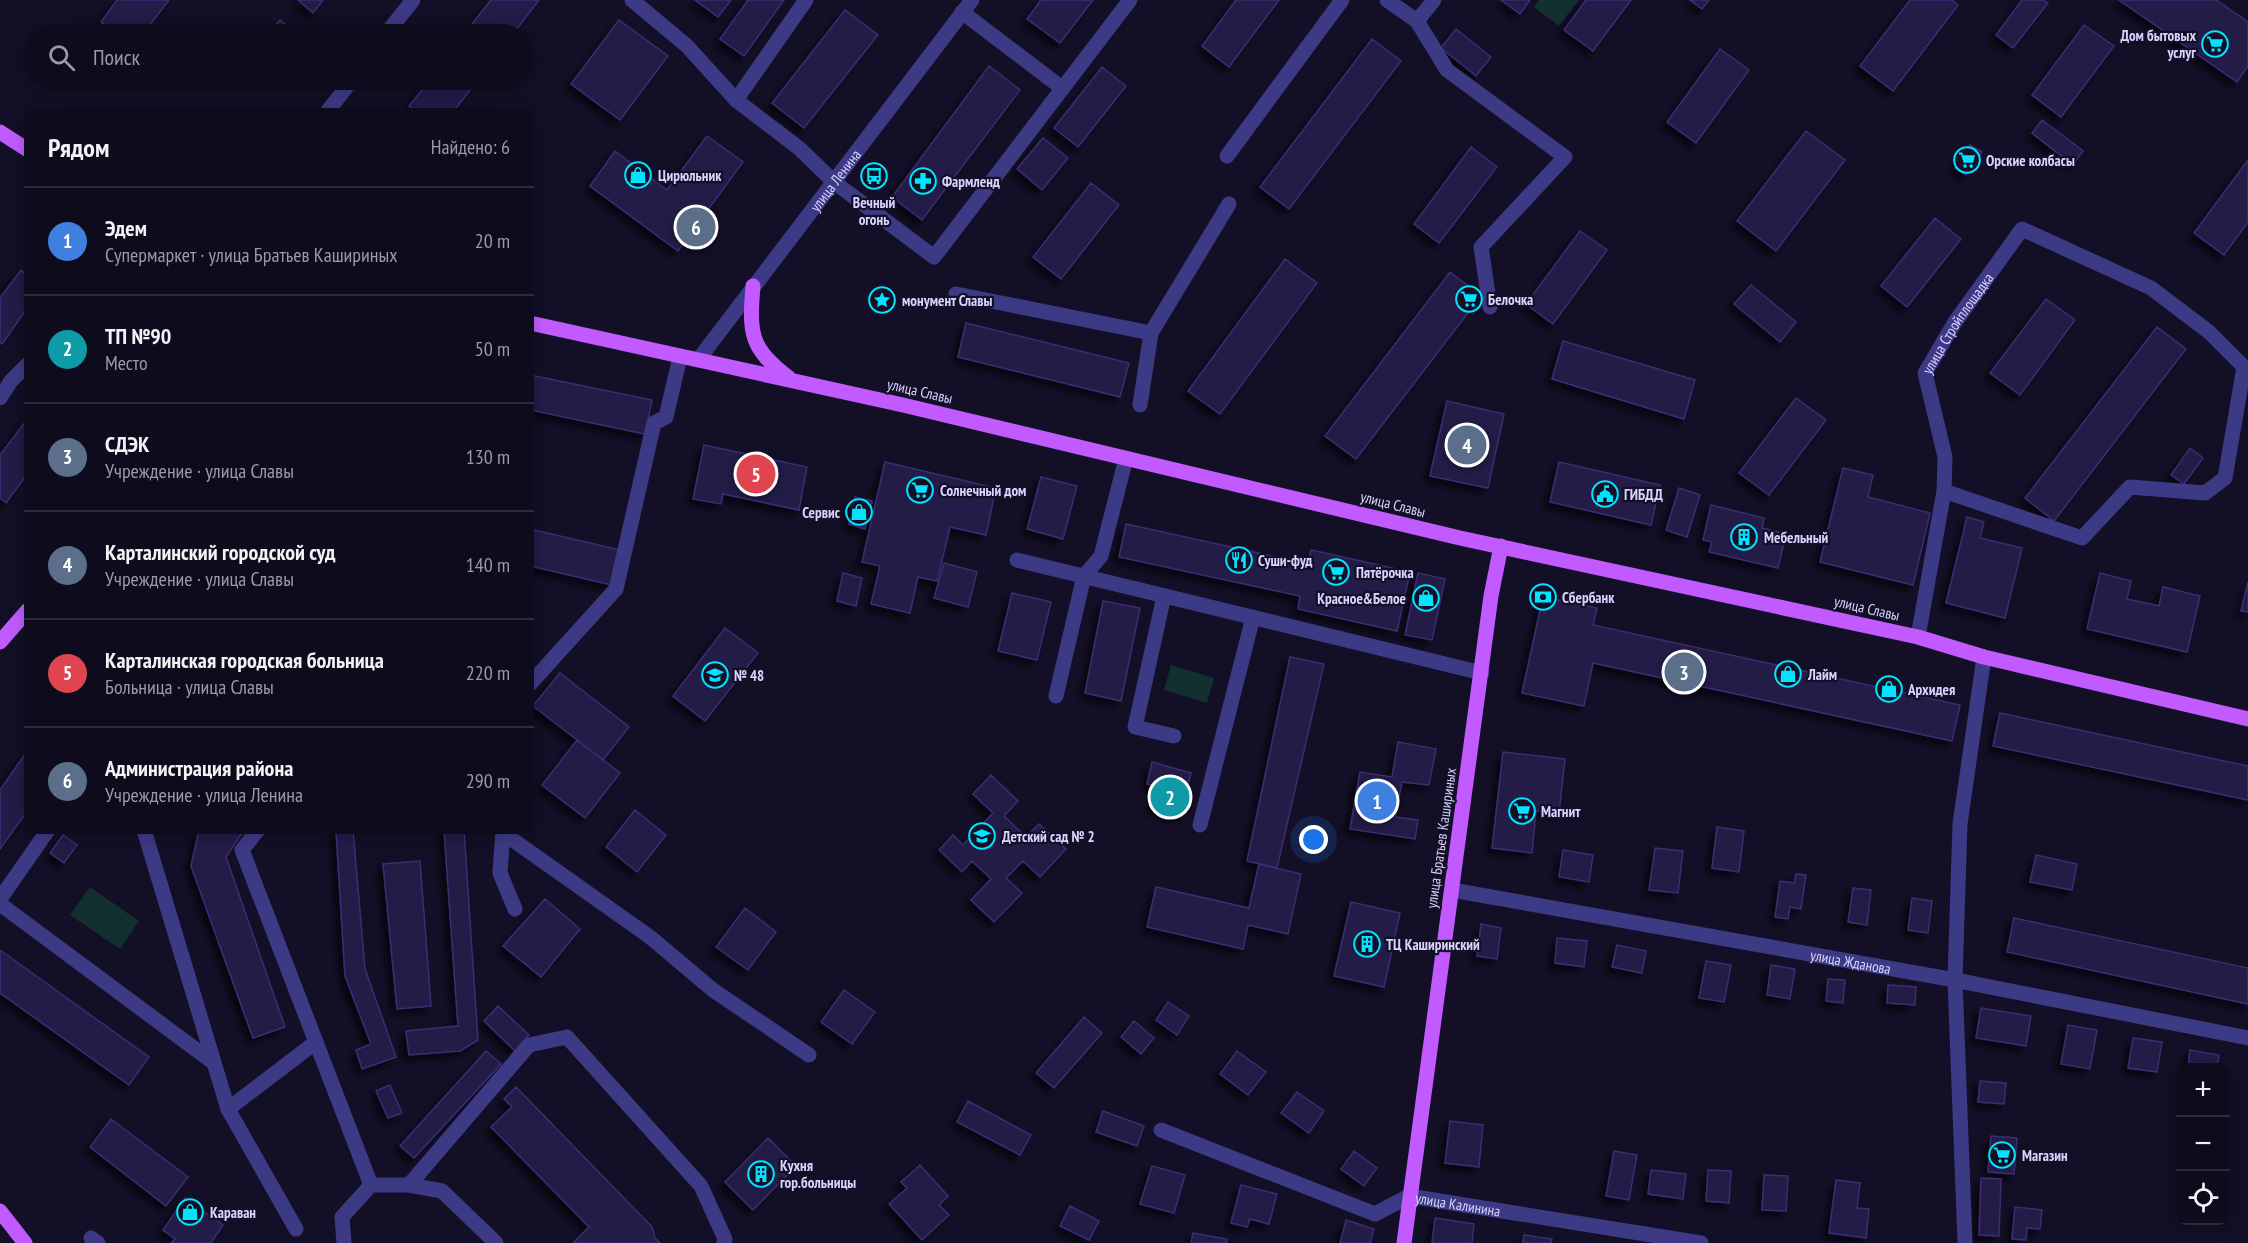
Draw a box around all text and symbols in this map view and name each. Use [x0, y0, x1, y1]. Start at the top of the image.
search box [24, 24, 534, 90]
place label: Дом бытовых услуг [2120, 26, 2196, 62]
supermarket icon: Дом бытовых услуг [2200, 29, 2230, 59]
icon: search [45, 41, 78, 74]
text: Поиск [93, 43, 140, 71]
text: Рядом [48, 131, 109, 164]
text: Найдено: 6 [431, 134, 510, 160]
street label: улица Ленина [805, 145, 865, 215]
supermarket icon: Орские колбасы [1952, 145, 1982, 175]
place label: Орские колбасы [1986, 151, 2075, 170]
shop icon: Цирюльник [623, 160, 653, 190]
bus stop icon: Вечный огонь [859, 161, 889, 191]
place label: Цирюльник [658, 166, 722, 185]
pharmacy icon: Фармленд [908, 166, 938, 196]
place label: Фармленд [942, 172, 1000, 191]
place label: Вечный огонь [853, 193, 895, 229]
pin: 6 [676, 204, 716, 250]
text: Эдем [105, 214, 147, 242]
text: 1 [63, 228, 72, 254]
text: 20 m [475, 228, 510, 254]
text: Супермаркет · улица Братьев Кашириных [105, 242, 397, 268]
street label: улица Стройплощадка [1917, 269, 1997, 377]
supermarket icon: Белочка [1454, 284, 1484, 314]
place icon: монумент Славы [867, 285, 897, 315]
place label: Белочка [1488, 290, 1533, 309]
place label: монумент Славы [902, 291, 993, 310]
text: ТП №90 [105, 322, 171, 350]
text: 2 [63, 336, 72, 362]
text: 50 m [475, 336, 510, 362]
text: Место [105, 350, 148, 376]
street label: улица Славы [885, 374, 955, 408]
pin: 4 [1448, 422, 1486, 468]
text: СДЭК [105, 430, 149, 458]
text: 3 [63, 444, 72, 470]
text: 130 m [466, 444, 510, 470]
pin: 5 [736, 452, 776, 496]
text: Учреждение · улица Славы [105, 458, 294, 484]
supermarket icon: Солнечный дом [905, 475, 935, 505]
public building icon: ГИБДД [1590, 479, 1620, 509]
place label: Солнечный дом [940, 481, 1026, 500]
place label: ГИБДД [1624, 485, 1663, 504]
street label: улица Славы [1358, 487, 1428, 521]
shop icon: Сервис [844, 497, 874, 527]
place label: Сервис [802, 503, 841, 522]
building icon: Мебельный [1729, 522, 1759, 552]
place label: Мебельный [1764, 528, 1829, 547]
text: Карталинский городской суд [105, 538, 335, 566]
restaurant icon: Суши-фуд [1224, 545, 1254, 575]
place label: Суши-фуд [1258, 551, 1312, 570]
text: 4 [63, 552, 72, 578]
text: 140 m [466, 552, 510, 578]
supermarket icon: Пятёрочка [1321, 557, 1351, 587]
place label: Пятёрочка [1356, 563, 1414, 582]
text: Учреждение · улица Славы [105, 566, 294, 592]
bank icon: Сбербанк [1528, 582, 1558, 612]
shop icon: Красное&Белое [1411, 583, 1441, 613]
place label: Сбербанк [1562, 588, 1615, 607]
place label: Красное&Белое [1317, 589, 1406, 608]
street label: улица Славы [1832, 591, 1902, 625]
text: Карталинская городская больница [105, 646, 384, 674]
pin: 3 [1664, 650, 1704, 694]
shop icon: Лайм [1773, 659, 1803, 689]
text: 5 [63, 660, 72, 686]
text: 220 m [466, 660, 510, 686]
school or university icon: № 48 [700, 660, 730, 690]
place label: Лайм [1807, 665, 1837, 684]
place label: № 48 [734, 666, 764, 685]
text: Больница · улица Славы [105, 674, 274, 700]
shop icon: Архидея [1874, 674, 1904, 704]
place label: Архидея [1907, 680, 1955, 699]
text: Администрация района [105, 754, 293, 782]
street label: улица Братьев Кашириных [1422, 767, 1460, 909]
text: 6 [63, 768, 72, 794]
text: 290 m [466, 768, 510, 794]
pin: 2 [1150, 774, 1190, 820]
pin: 1 [1358, 778, 1396, 824]
text: Учреждение · улица Ленина [105, 782, 303, 808]
supermarket icon: Магнит [1507, 796, 1537, 826]
place label: Магнит [1541, 802, 1581, 821]
school or university icon: Детский сад № 2 [967, 821, 997, 851]
your location [1299, 825, 1328, 854]
place label: Детский сад № 2 [1002, 827, 1095, 846]
building icon: ТЦ Каширинский [1352, 929, 1382, 959]
place label: ТЦ Каширинский [1386, 935, 1480, 954]
street label: улица Жданова [1809, 945, 1892, 978]
map controls [2176, 1063, 2230, 1225]
button: + [2176, 1063, 2230, 1117]
button: − [2176, 1117, 2230, 1171]
supermarket icon: Магазин [1987, 1140, 2017, 1170]
place label: Магазин [2022, 1146, 2068, 1165]
place label: Кухня гор.больницы [780, 1156, 856, 1192]
building icon: Кухня гор.больницы [746, 1159, 776, 1189]
button: locate [2176, 1171, 2230, 1225]
street label: улица Калинина [1414, 1188, 1502, 1220]
shop icon: Караван [175, 1197, 205, 1227]
place label: Караван [210, 1203, 256, 1222]

